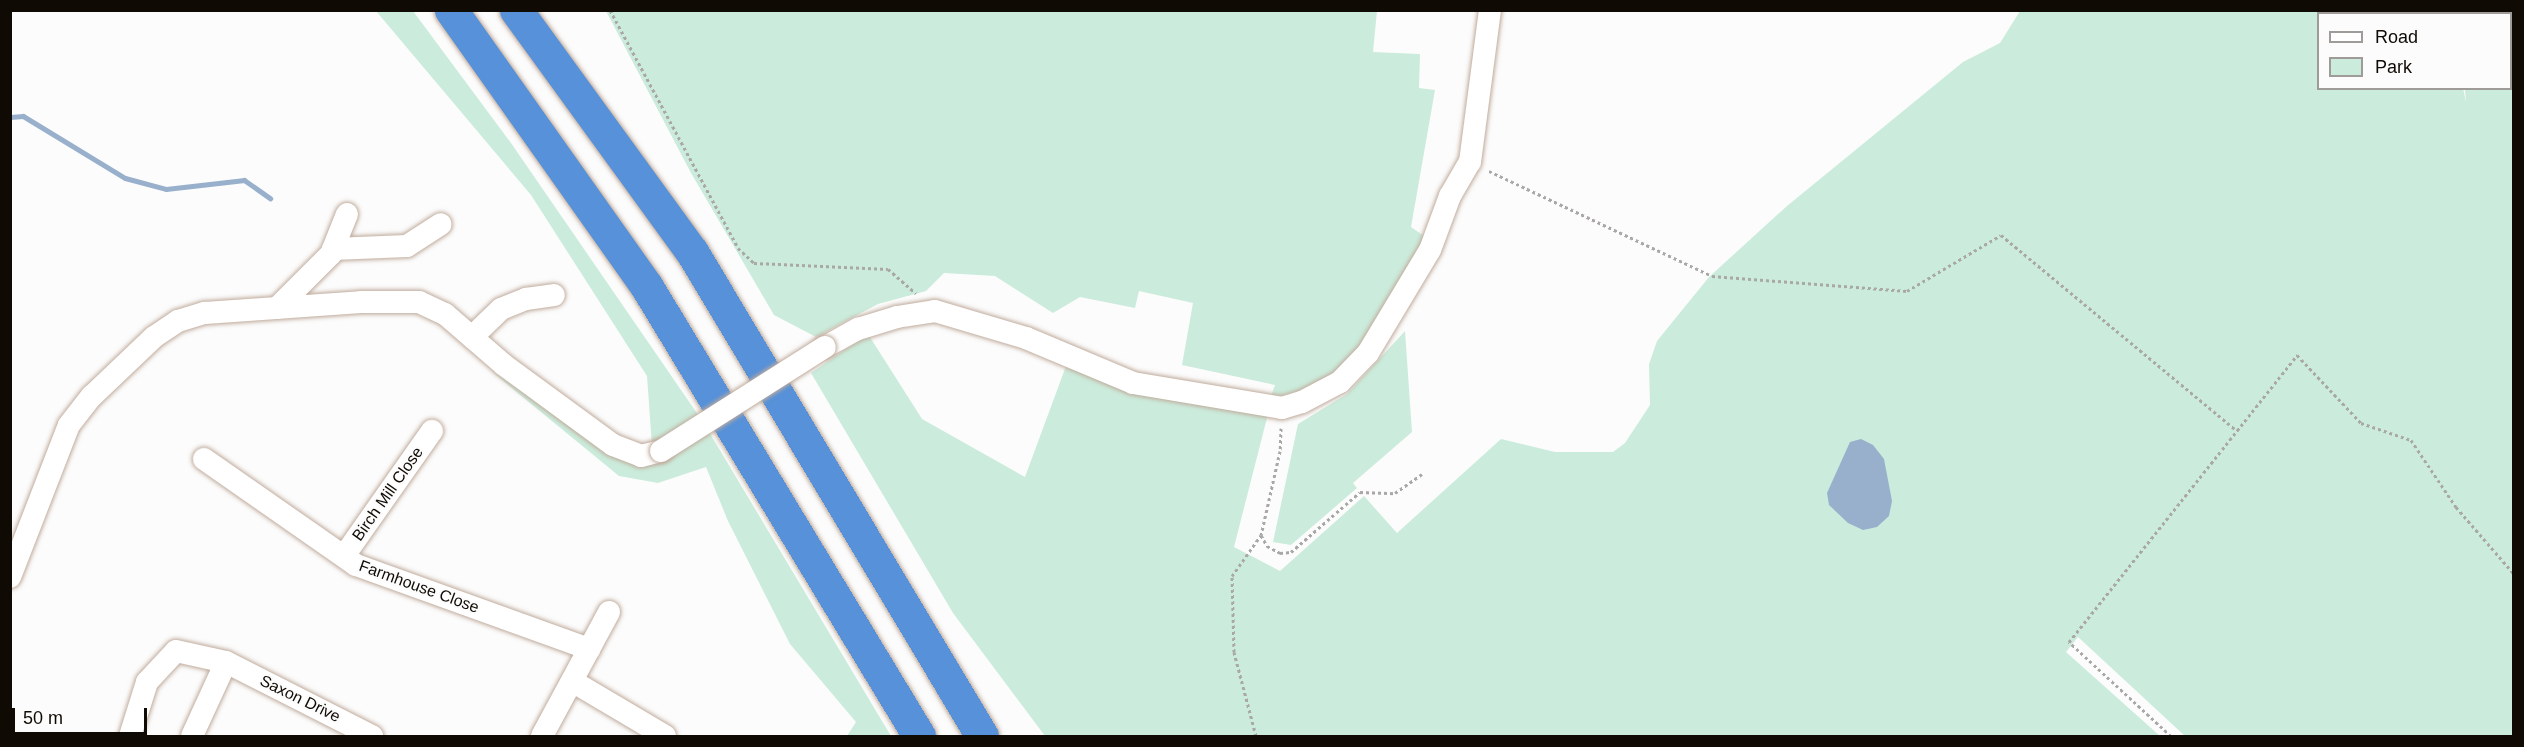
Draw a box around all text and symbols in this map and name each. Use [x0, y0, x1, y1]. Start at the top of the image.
legend [2317, 12, 2512, 90]
text: Road [2375, 27, 2418, 47]
text: Park [2375, 57, 2412, 77]
street label: Birch Mill Close [349, 443, 427, 545]
street label: Farmhouse Close [356, 556, 482, 618]
street label: Saxon Drive [257, 671, 343, 727]
scale bar [15, 696, 150, 734]
text: 50 m [23, 708, 63, 728]

